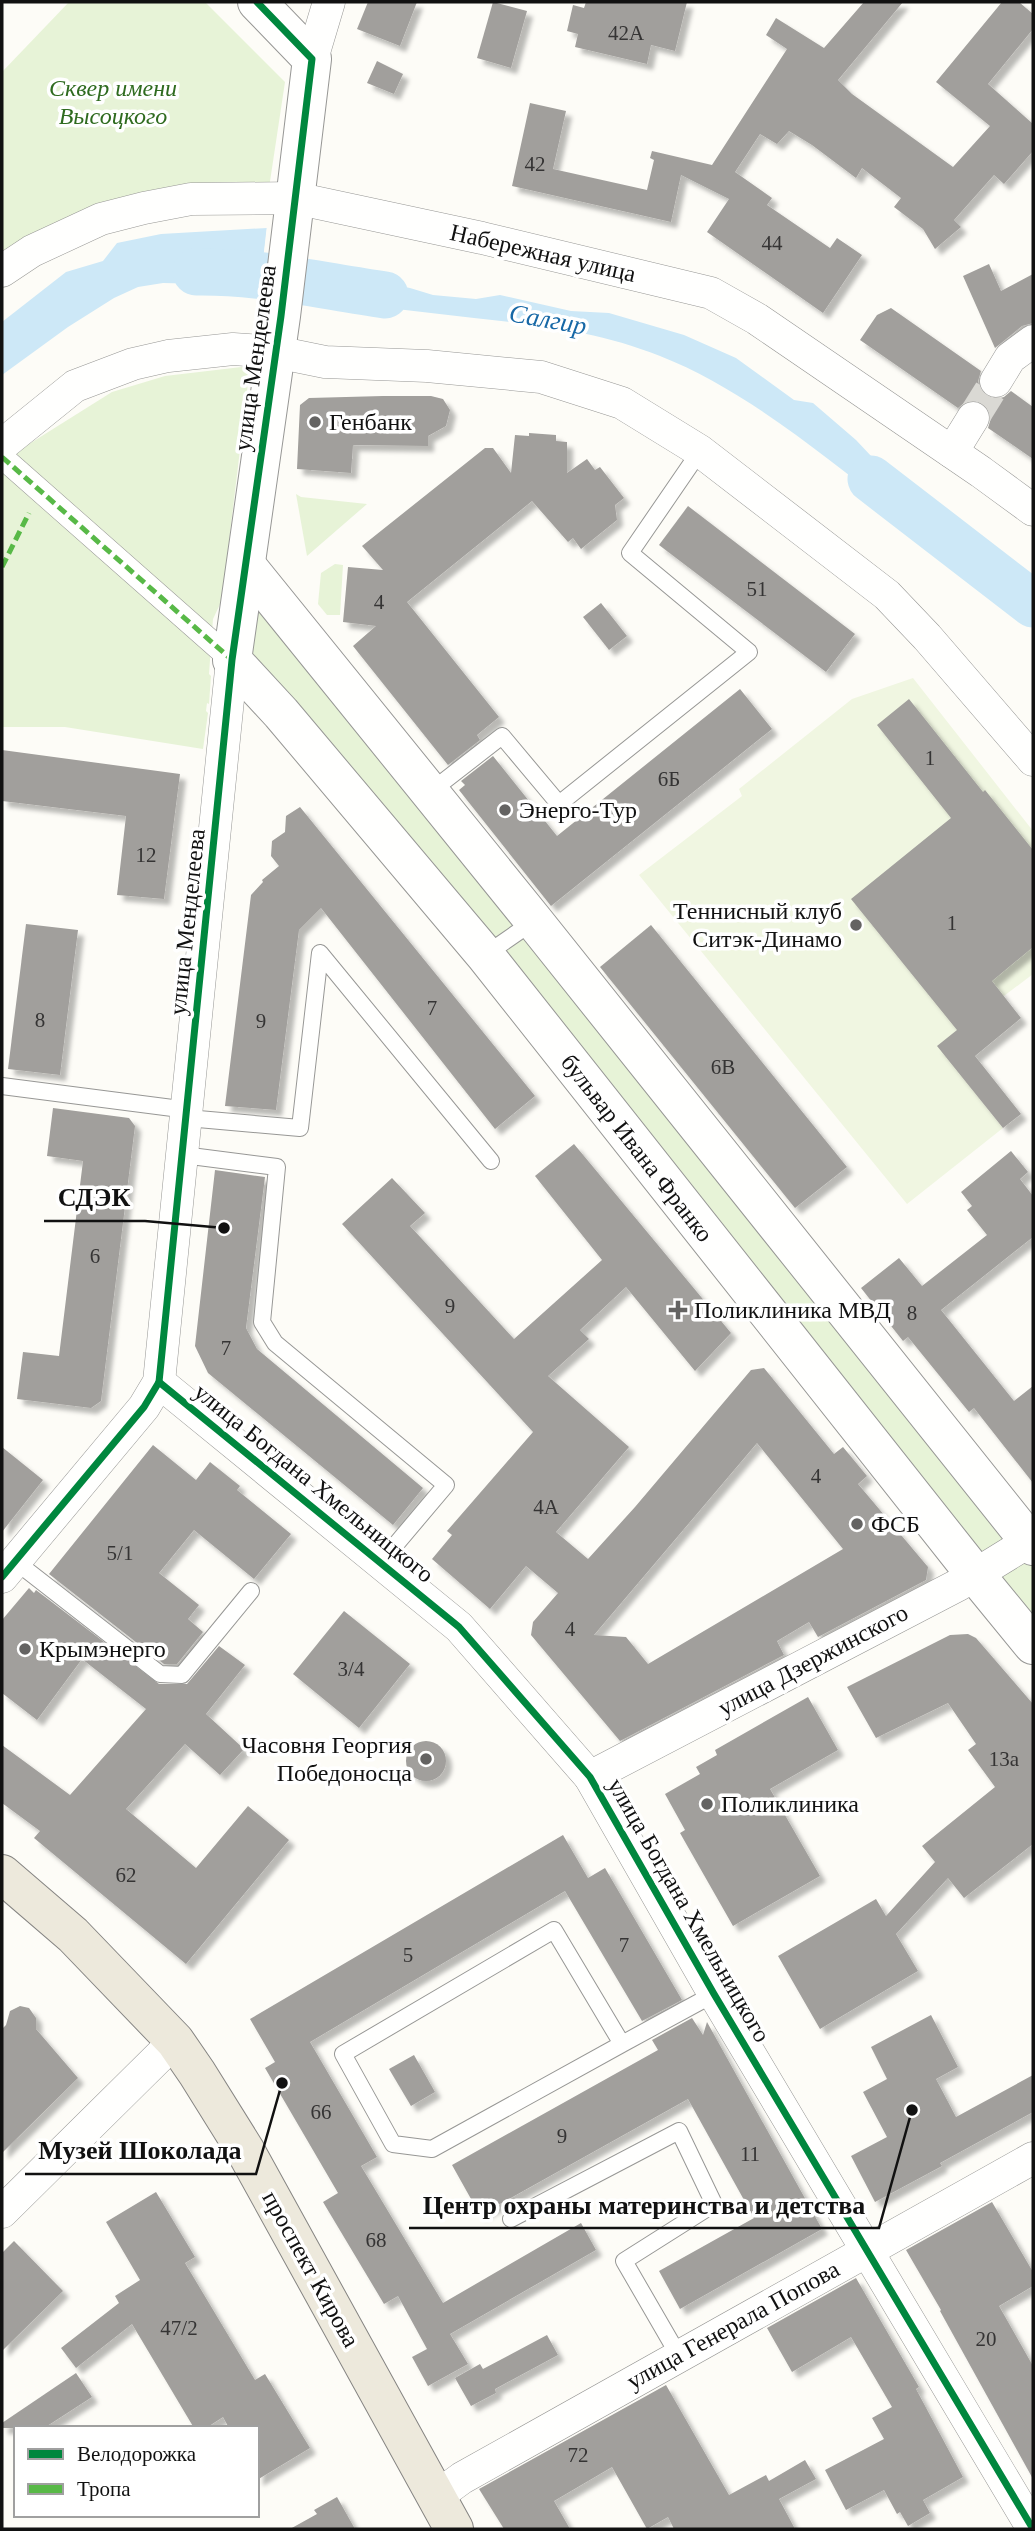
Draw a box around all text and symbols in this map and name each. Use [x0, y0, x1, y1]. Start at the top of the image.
house number: 42А [608, 21, 645, 45]
park label: Сквер имени Высоцкого [49, 75, 177, 129]
house number: 42 [525, 152, 546, 176]
street label: Набережная улица [448, 219, 639, 287]
house number: 44 [762, 231, 783, 255]
street label: улица Менделеева [229, 263, 281, 453]
water label: Салгир [507, 298, 589, 341]
place label: Генбанк [329, 409, 412, 435]
marker: Генбанк [307, 414, 323, 430]
house number: 51 [747, 577, 768, 601]
house number: 4 [374, 590, 385, 614]
house number: 1 [925, 746, 935, 770]
house number: 6Б [658, 767, 680, 791]
place label: Энерго-Тур [519, 797, 637, 823]
marker: Энерго-Тур [497, 802, 513, 818]
street label: улица Менделеева [164, 827, 210, 1017]
house number: 12 [136, 843, 157, 867]
place label: Теннисный клуб Ситэк-Динамо [673, 898, 842, 952]
house number: 1 [947, 911, 957, 935]
marker: Теннисный клуб Ситэк-Динамо [848, 917, 864, 933]
house number: 7 [427, 996, 437, 1020]
house number: 8 [35, 1008, 45, 1032]
house number: 9 [256, 1009, 266, 1033]
street label: бульвар Ивана Франко [556, 1049, 718, 1247]
house number: 6В [711, 1055, 735, 1079]
callout: СДЭК [44, 1174, 145, 1221]
text: СДЭК [58, 1183, 130, 1212]
house number: 6 [90, 1244, 100, 1268]
house number: 9 [445, 1294, 455, 1318]
place label: Поликлиника МВД [694, 1297, 891, 1323]
marker: Поликлиника МВД [668, 1300, 688, 1320]
house number: 8 [907, 1301, 917, 1325]
house number: 7 [221, 1336, 231, 1360]
street label: улица Богдана Хмельницкого [189, 1378, 439, 1588]
house number: 4 [811, 1464, 822, 1488]
house number: 4А [533, 1495, 560, 1519]
place label: ФСБ [871, 1511, 920, 1537]
marker: ФСБ [849, 1516, 865, 1532]
house number: 5/1 [107, 1541, 133, 1565]
street label: улица Дзержинского [714, 1599, 912, 1721]
house number: 4 [565, 1617, 576, 1641]
place label: Крымэнерго [39, 1636, 166, 1662]
marker: Крымэнерго [17, 1641, 33, 1657]
house number: 3/4 [338, 1657, 365, 1681]
place label: Часовня Георгия Победоносца [241, 1732, 412, 1786]
house number: 13а [989, 1747, 1020, 1771]
marker: Часовня Георгия Победоносца [418, 1751, 434, 1767]
street label: улица Богдана Хмельницкого [603, 1773, 775, 2047]
place label: Поликлиника [721, 1791, 859, 1817]
marker: Поликлиника [699, 1796, 715, 1812]
house number: 62 [116, 1863, 137, 1887]
house number: 7 [619, 1933, 629, 1957]
house number: 5 [403, 1943, 413, 1967]
house number: 66 [311, 2100, 332, 2124]
house number: 9 [557, 2124, 567, 2148]
callout: Музей Шоколада [25, 2127, 256, 2174]
text: Музей Шоколада [38, 2136, 242, 2165]
house number: 11 [740, 2142, 760, 2166]
callout: Центр охраны материнства и детства [409, 2181, 879, 2228]
street label: проспект Кирова [257, 2187, 365, 2352]
text: Центр охраны материнства и детства [423, 2191, 865, 2220]
house number: 68 [366, 2228, 387, 2252]
street label: улица Генерала Попова [622, 2256, 844, 2394]
house number: 47/2 [160, 2316, 198, 2340]
house number: 20 [976, 2327, 997, 2351]
legend [14, 2426, 259, 2517]
text: Велодорожка [77, 2442, 197, 2466]
house number: 72 [568, 2443, 589, 2467]
text: Тропа [77, 2477, 131, 2501]

